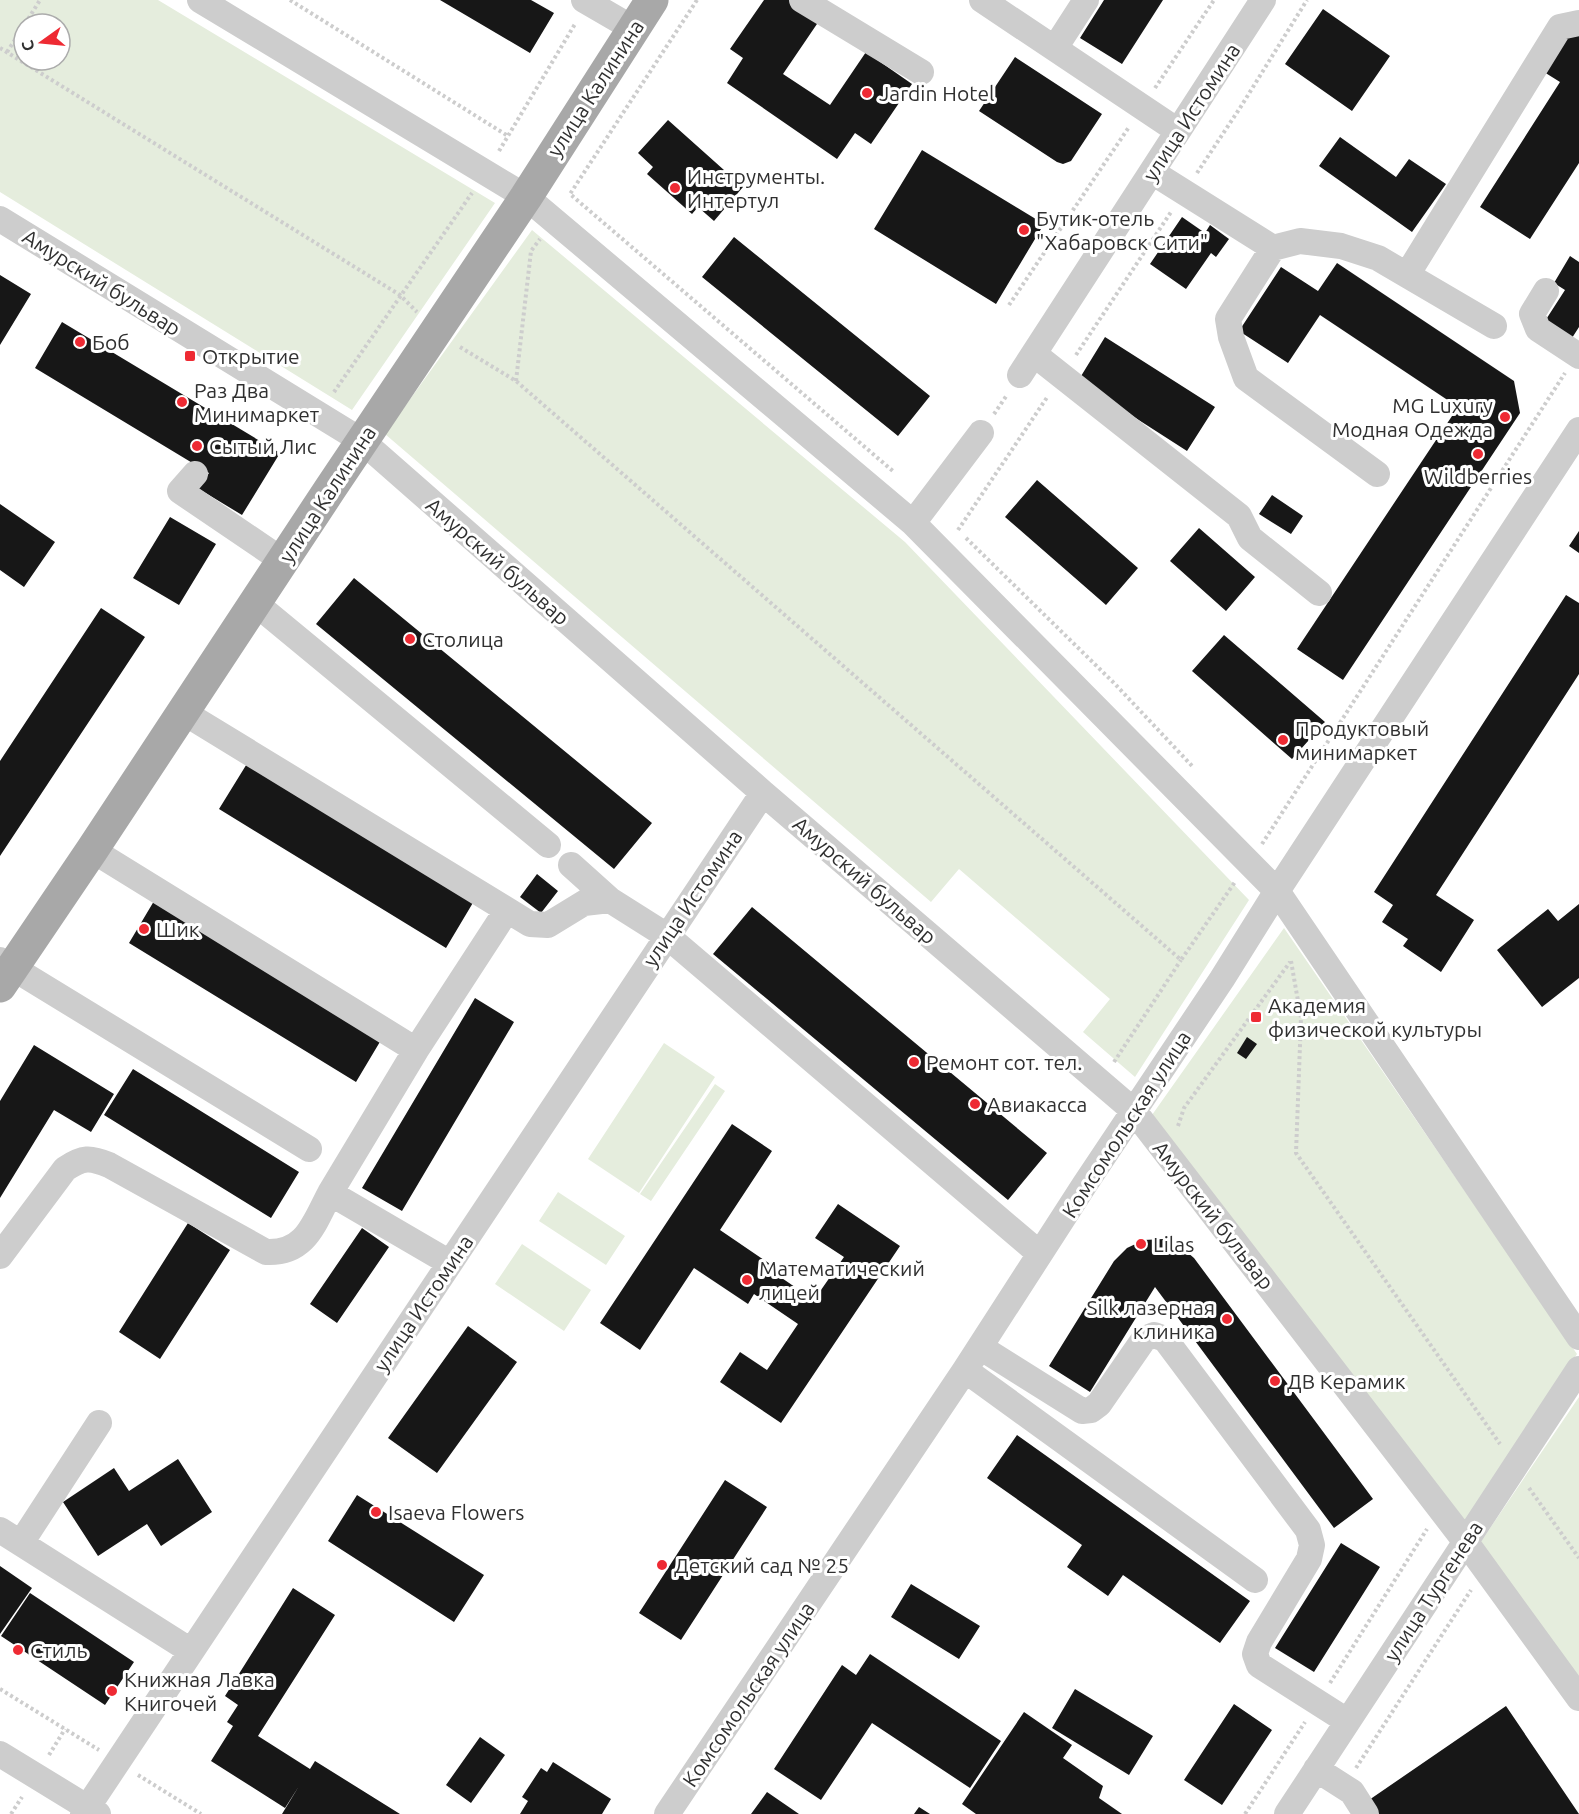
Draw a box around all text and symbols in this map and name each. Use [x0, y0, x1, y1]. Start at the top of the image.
north arrow [12, 12, 72, 72]
street label: улица Калинина [542, 15, 648, 161]
text: С [17, 39, 38, 53]
street label: улица Истомина [1137, 39, 1245, 185]
place label: Jardin Hotel [879, 81, 994, 105]
marker: Jardin Hotel [860, 86, 874, 100]
place label: Инструменты. Интертул [687, 164, 825, 212]
marker: Инструменты. Интертул [668, 181, 682, 195]
place label: Бутик-отель "Хабаровск Сити" [1036, 206, 1208, 254]
marker: Бутик-отель "Хабаровск Сити" [1017, 223, 1031, 237]
street label: Амурский бульвар [19, 224, 185, 340]
place label: Боб [92, 330, 130, 354]
marker: Боб [73, 335, 87, 349]
place label: Открытие [202, 344, 300, 368]
marker: Открытие [183, 349, 197, 363]
place label: Раз Два Минимаркет [194, 378, 320, 426]
place label: MG Luxury Модная Одежда [1332, 393, 1493, 441]
marker: Раз Два Минимаркет [175, 395, 189, 409]
marker: MG Luxury Модная Одежда [1498, 410, 1512, 424]
street label: улица Калинина [274, 421, 380, 567]
place label: Сытый Лис [209, 434, 317, 458]
marker: Сытый Лис [190, 439, 204, 453]
marker: Wildberries [1471, 447, 1485, 461]
place label: Wildberries [1424, 464, 1532, 488]
street label: Амурский бульвар [422, 492, 574, 630]
place label: Столица [422, 627, 504, 651]
marker: Столица [403, 632, 417, 646]
place label: Продуктовый минимаркет [1295, 716, 1429, 764]
marker: Продуктовый минимаркет [1276, 733, 1290, 747]
street label: Амурский бульвар [789, 811, 941, 949]
street label: улица Истомина [637, 825, 747, 971]
place label: Шик [156, 917, 200, 941]
marker: Шик [137, 922, 151, 936]
place label: Академия физической культуры [1268, 993, 1482, 1041]
marker: Академия физической культуры [1249, 1010, 1263, 1024]
street label: Комсомольская улица [1057, 1026, 1195, 1222]
place label: Ремонт сот. тел. [926, 1050, 1083, 1074]
marker: Ремонт сот. тел. [907, 1055, 921, 1069]
place label: Авиакасса [987, 1092, 1087, 1116]
marker: Авиакасса [968, 1097, 982, 1111]
street label: Амурский бульвар [1149, 1136, 1279, 1294]
street label: улица Истомина [368, 1230, 478, 1376]
place label: Lilas [1153, 1232, 1194, 1256]
marker: Lilas [1134, 1237, 1148, 1251]
place label: Математический лицей [759, 1256, 925, 1304]
marker: Математический лицей [740, 1273, 754, 1287]
place label: Silk лазерная клиника [1087, 1295, 1215, 1343]
marker: Silk лазерная клиника [1220, 1312, 1234, 1326]
place label: ДВ Керамик [1287, 1369, 1406, 1393]
marker: ДВ Керамик [1268, 1374, 1282, 1388]
place label: Isaeva Flowers [388, 1500, 524, 1524]
marker: Isaeva Flowers [369, 1505, 383, 1519]
street label: улица Тургенева [1379, 1516, 1487, 1666]
place label: Детский сад № 25 [674, 1553, 849, 1577]
marker: Детский сад № 25 [655, 1558, 669, 1572]
street label: Комсомольская улица [677, 1597, 819, 1791]
place label: Стиль [30, 1638, 88, 1662]
marker: Стиль [11, 1643, 25, 1657]
place label: Книжная Лавка Книгочей [124, 1667, 275, 1715]
marker: Книжная Лавка Книгочей [105, 1684, 119, 1698]

